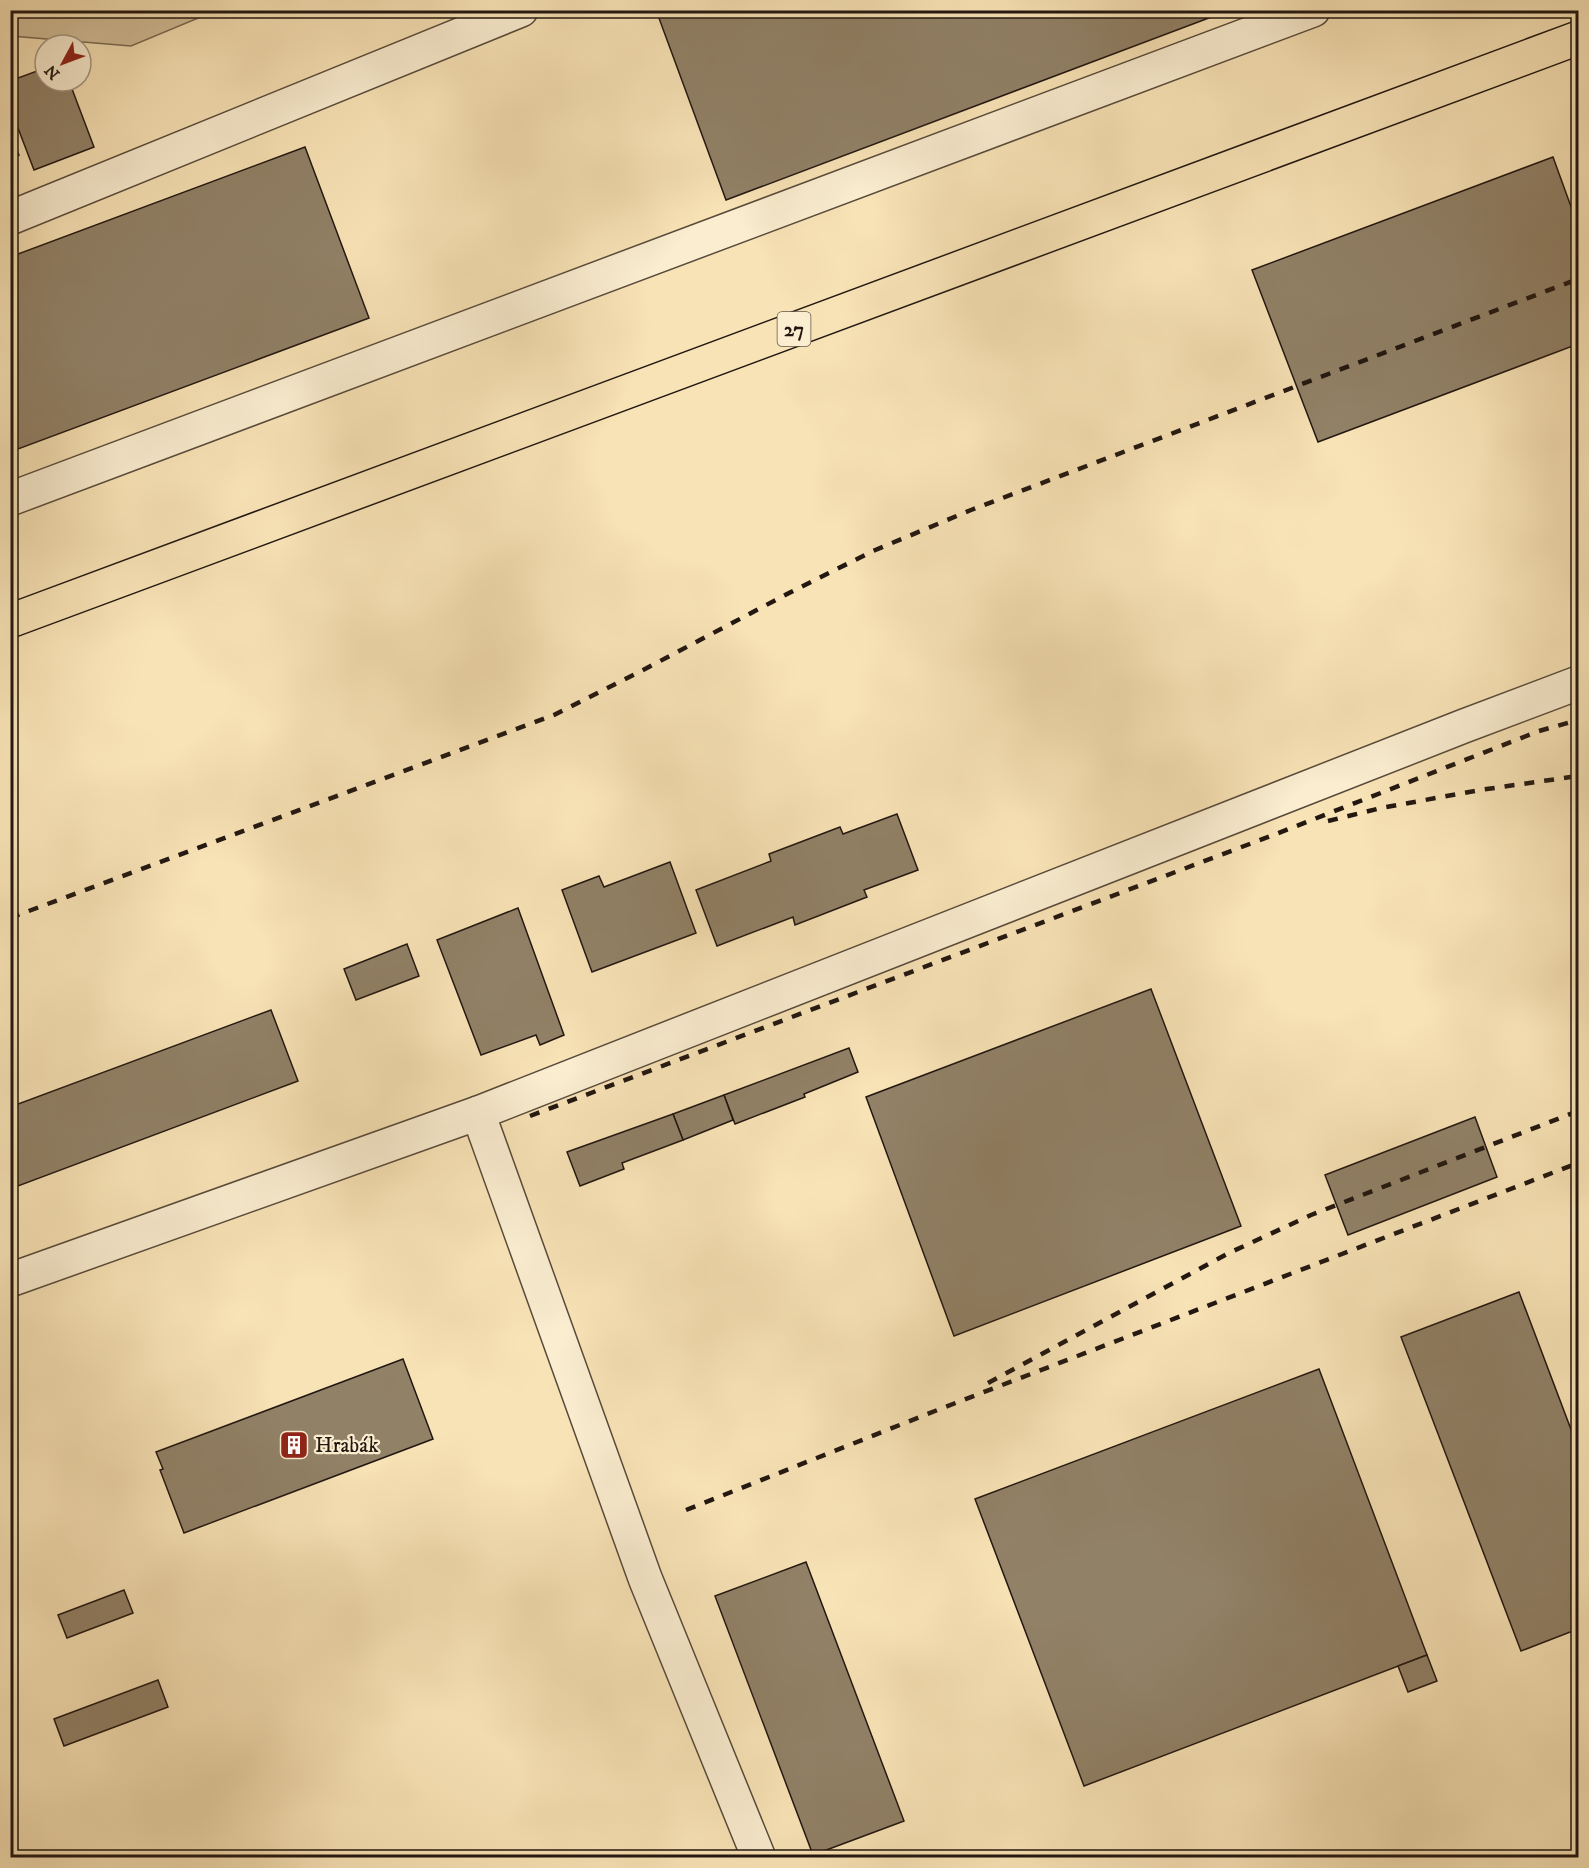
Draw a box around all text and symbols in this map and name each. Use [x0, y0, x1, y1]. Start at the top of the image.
north arrow [33, 33, 93, 93]
text: N [41, 61, 64, 84]
road number: 27 [778, 312, 810, 346]
building icon: Hrabák [278, 1429, 310, 1461]
place label: Hrabák [315, 1433, 379, 1459]

